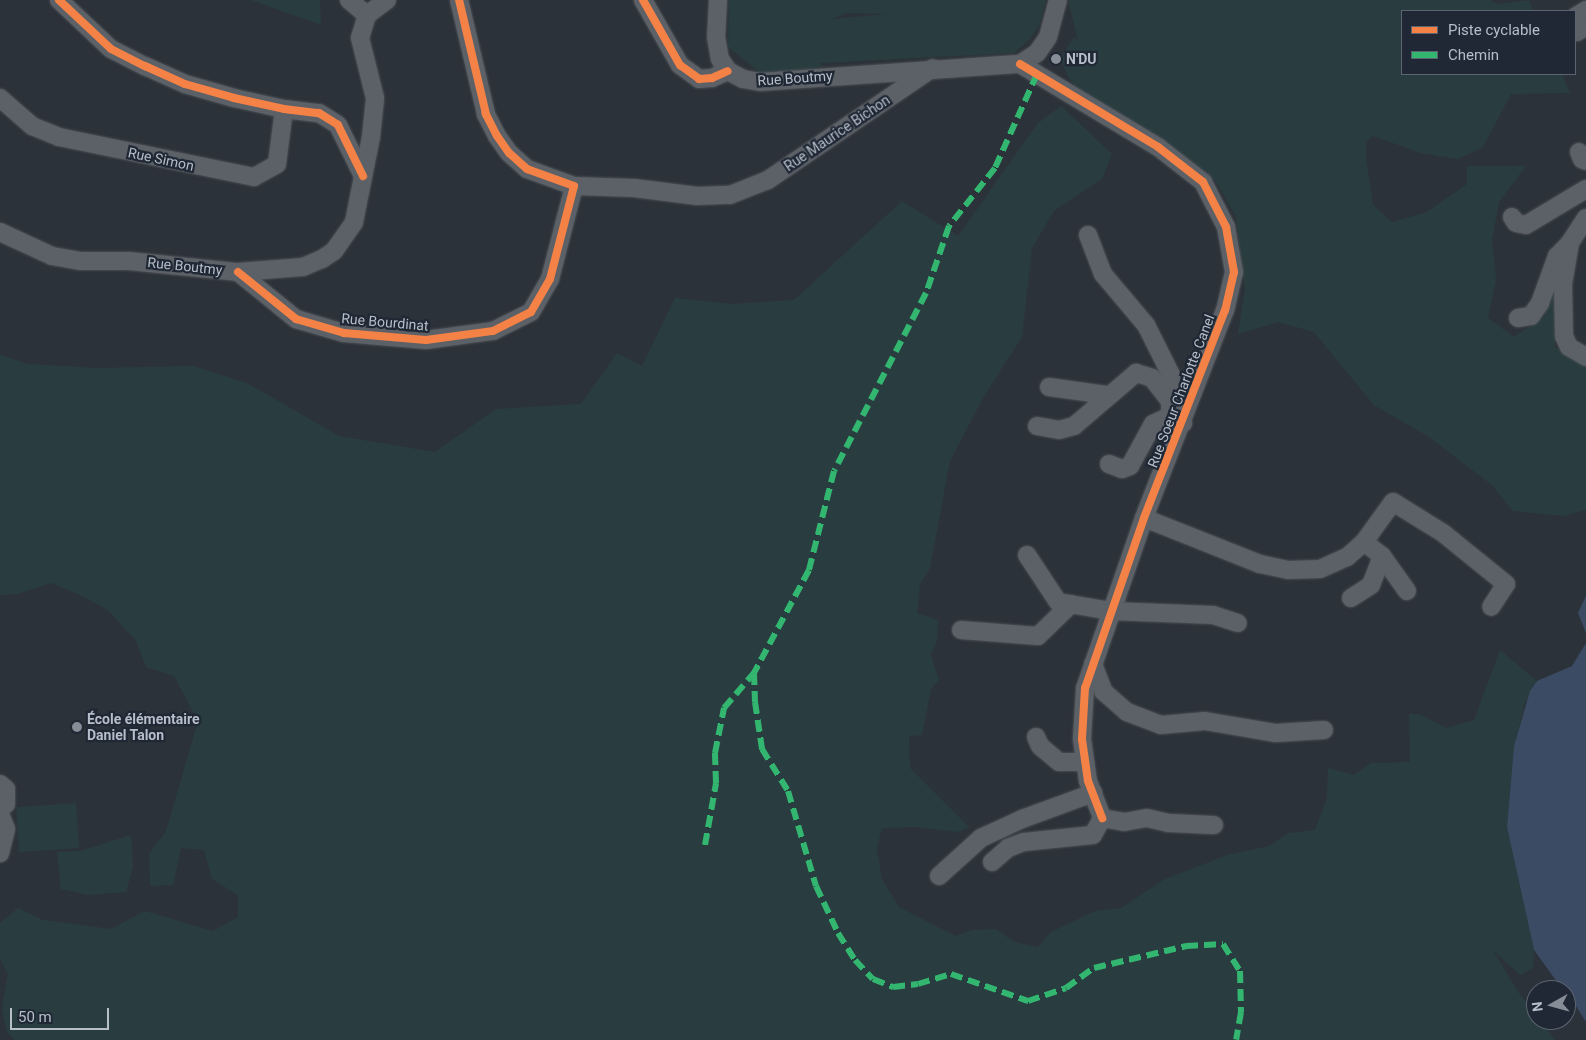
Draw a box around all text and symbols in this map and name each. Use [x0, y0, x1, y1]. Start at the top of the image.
legend [1401, 10, 1576, 75]
text: Piste cyclable [1448, 21, 1540, 39]
text: Chemin [1448, 46, 1499, 64]
place label: N'DU [1066, 51, 1096, 67]
marker: N'DU [1050, 53, 1062, 65]
street label: Rue Boutmy [757, 67, 833, 89]
street label: Rue Maurice Bichon [781, 91, 893, 175]
street label: Rue Simon [127, 144, 195, 174]
street label: Rue Boutmy [147, 254, 223, 278]
street label: Rue Bourdinat [341, 310, 429, 334]
street label: Rue Soeur Charlotte Canel [1144, 312, 1218, 470]
place label: École élémentaire Daniel Talon [87, 711, 200, 744]
marker: École élémentaire Daniel Talon [71, 721, 83, 733]
north arrow [1526, 980, 1576, 1030]
scale bar [12, 998, 111, 1030]
text: N [1529, 1001, 1546, 1013]
text: 50 m [18, 1008, 52, 1026]

